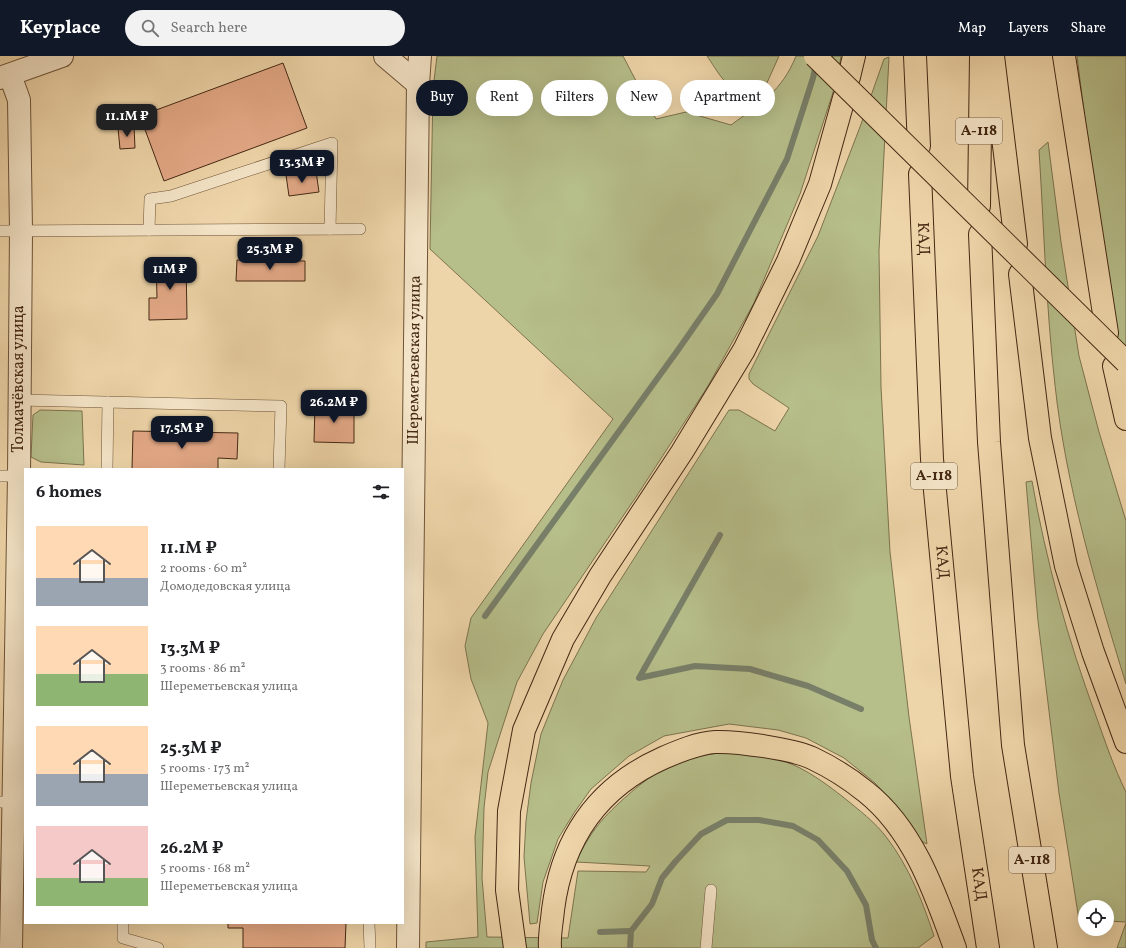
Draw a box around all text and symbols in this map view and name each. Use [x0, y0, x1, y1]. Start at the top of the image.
search box [125, 10, 405, 46]
text: Keyplace [20, 15, 101, 41]
icon: search [139, 17, 161, 39]
text: Search here [171, 18, 247, 39]
text: Map [958, 19, 986, 38]
text: Layers [1008, 19, 1048, 38]
text: Share [1070, 19, 1106, 38]
chip: Buy [416, 80, 468, 116]
chip: Rent [476, 80, 533, 116]
chip: Filters [541, 80, 608, 116]
chip: New [616, 80, 672, 116]
chip: Apartment [680, 80, 775, 116]
pin: 11.1M ₽ [90, 104, 164, 138]
text: 11.1M ₽ [105, 108, 149, 126]
road number: А-118 [956, 118, 1002, 144]
pin: 13.3M ₽ [265, 150, 339, 184]
text: 13.3M ₽ [279, 154, 325, 172]
street label: КАД [911, 222, 934, 256]
pin: 25.3M ₽ [233, 237, 307, 271]
text: 25.3M ₽ [246, 241, 294, 259]
pin: 11M ₽ [142, 257, 198, 291]
text: 11M ₽ [153, 261, 187, 279]
street label: Шереметьевская улица [403, 275, 427, 445]
street label: Толмачёвская улица [8, 305, 30, 453]
pin: 26.2M ₽ [297, 390, 371, 424]
text: 26.2M ₽ [310, 394, 358, 412]
pin: 17.5M ₽ [145, 416, 219, 450]
text: 17.5M ₽ [160, 420, 204, 438]
road number: А-118 [911, 463, 957, 489]
text: 6 homes [36, 481, 102, 504]
icon: filters [370, 481, 392, 503]
text: 11.1M ₽ [160, 537, 217, 560]
icon: home [68, 542, 116, 590]
street label: КАД [929, 544, 954, 580]
text: 2 rooms · 60 m² [160, 560, 247, 578]
text: Домодедовская улица [160, 578, 291, 596]
text: 13.3M ₽ [160, 637, 220, 660]
icon: home [68, 642, 116, 690]
text: 3 rooms · 86 m² [160, 660, 245, 678]
text: Шереметьевская улица [160, 678, 298, 696]
text: 25.3M ₽ [160, 737, 222, 760]
icon: home [68, 742, 116, 790]
text: 5 rooms · 173 m² [160, 760, 250, 778]
text: Шереметьевская улица [160, 778, 298, 796]
text: 26.2M ₽ [160, 837, 223, 860]
icon: home [68, 842, 116, 890]
road number: А-118 [1009, 847, 1055, 873]
text: 5 rooms · 168 m² [160, 860, 250, 878]
street label: КАД [965, 866, 992, 902]
text: Шереметьевская улица [160, 878, 298, 896]
map controls [1078, 900, 1114, 936]
button: locate [1078, 900, 1114, 936]

